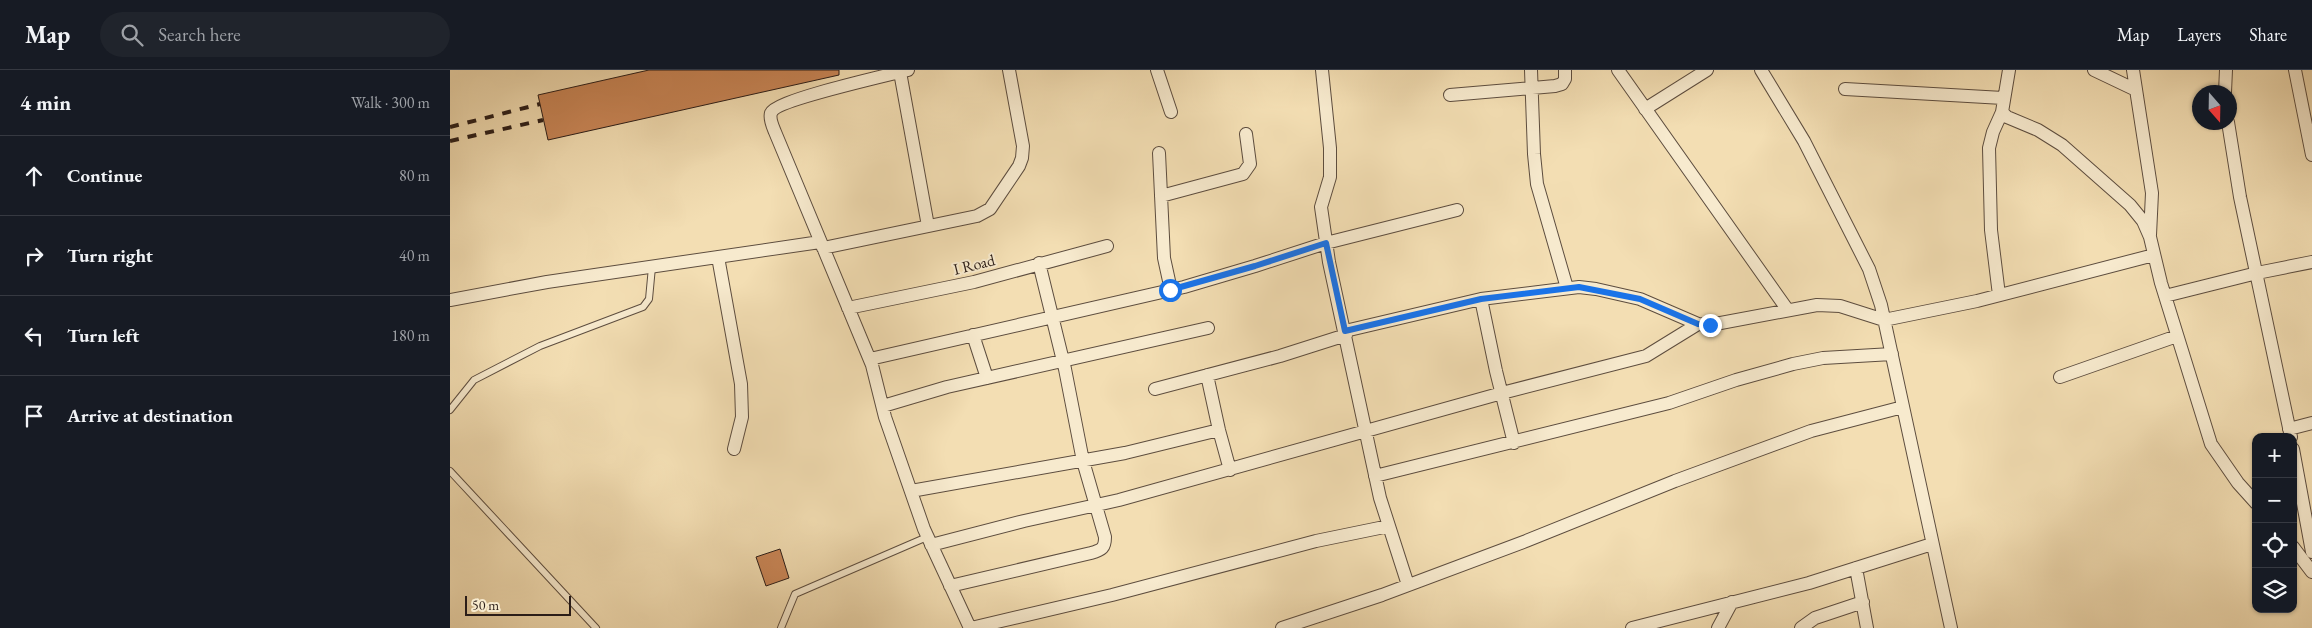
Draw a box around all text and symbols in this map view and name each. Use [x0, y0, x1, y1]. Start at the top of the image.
search box [100, 12, 450, 57]
text: Map [25, 19, 70, 50]
icon: search [118, 21, 146, 49]
text: Search here [158, 22, 241, 47]
text: Map [2117, 23, 2149, 46]
text: Layers [2177, 23, 2221, 46]
text: Share [2249, 23, 2287, 46]
north arrow [2192, 85, 2237, 130]
text: 4 min [20, 89, 71, 116]
text: Walk · 300 m [351, 92, 430, 113]
icon: ahead [20, 162, 48, 190]
text: Continue [67, 163, 142, 188]
text: 80 m [399, 165, 430, 186]
icon: right [20, 242, 48, 270]
text: Turn right [67, 243, 153, 268]
text: 40 m [399, 245, 430, 266]
street label: I Road [951, 249, 998, 280]
route start [1159, 279, 1182, 302]
route end [1699, 314, 1722, 337]
icon: left [20, 322, 48, 350]
text: Turn left [67, 323, 139, 348]
text: 180 m [391, 325, 430, 346]
icon: arrive [20, 402, 48, 430]
text: Arrive at destination [67, 403, 233, 428]
map controls [2252, 433, 2297, 613]
button: + [2252, 433, 2297, 478]
button: − [2252, 478, 2297, 523]
button: locate [2252, 523, 2297, 568]
button: layers [2252, 568, 2297, 613]
scale bar [465, 593, 571, 616]
text: 50 m [472, 596, 499, 614]

